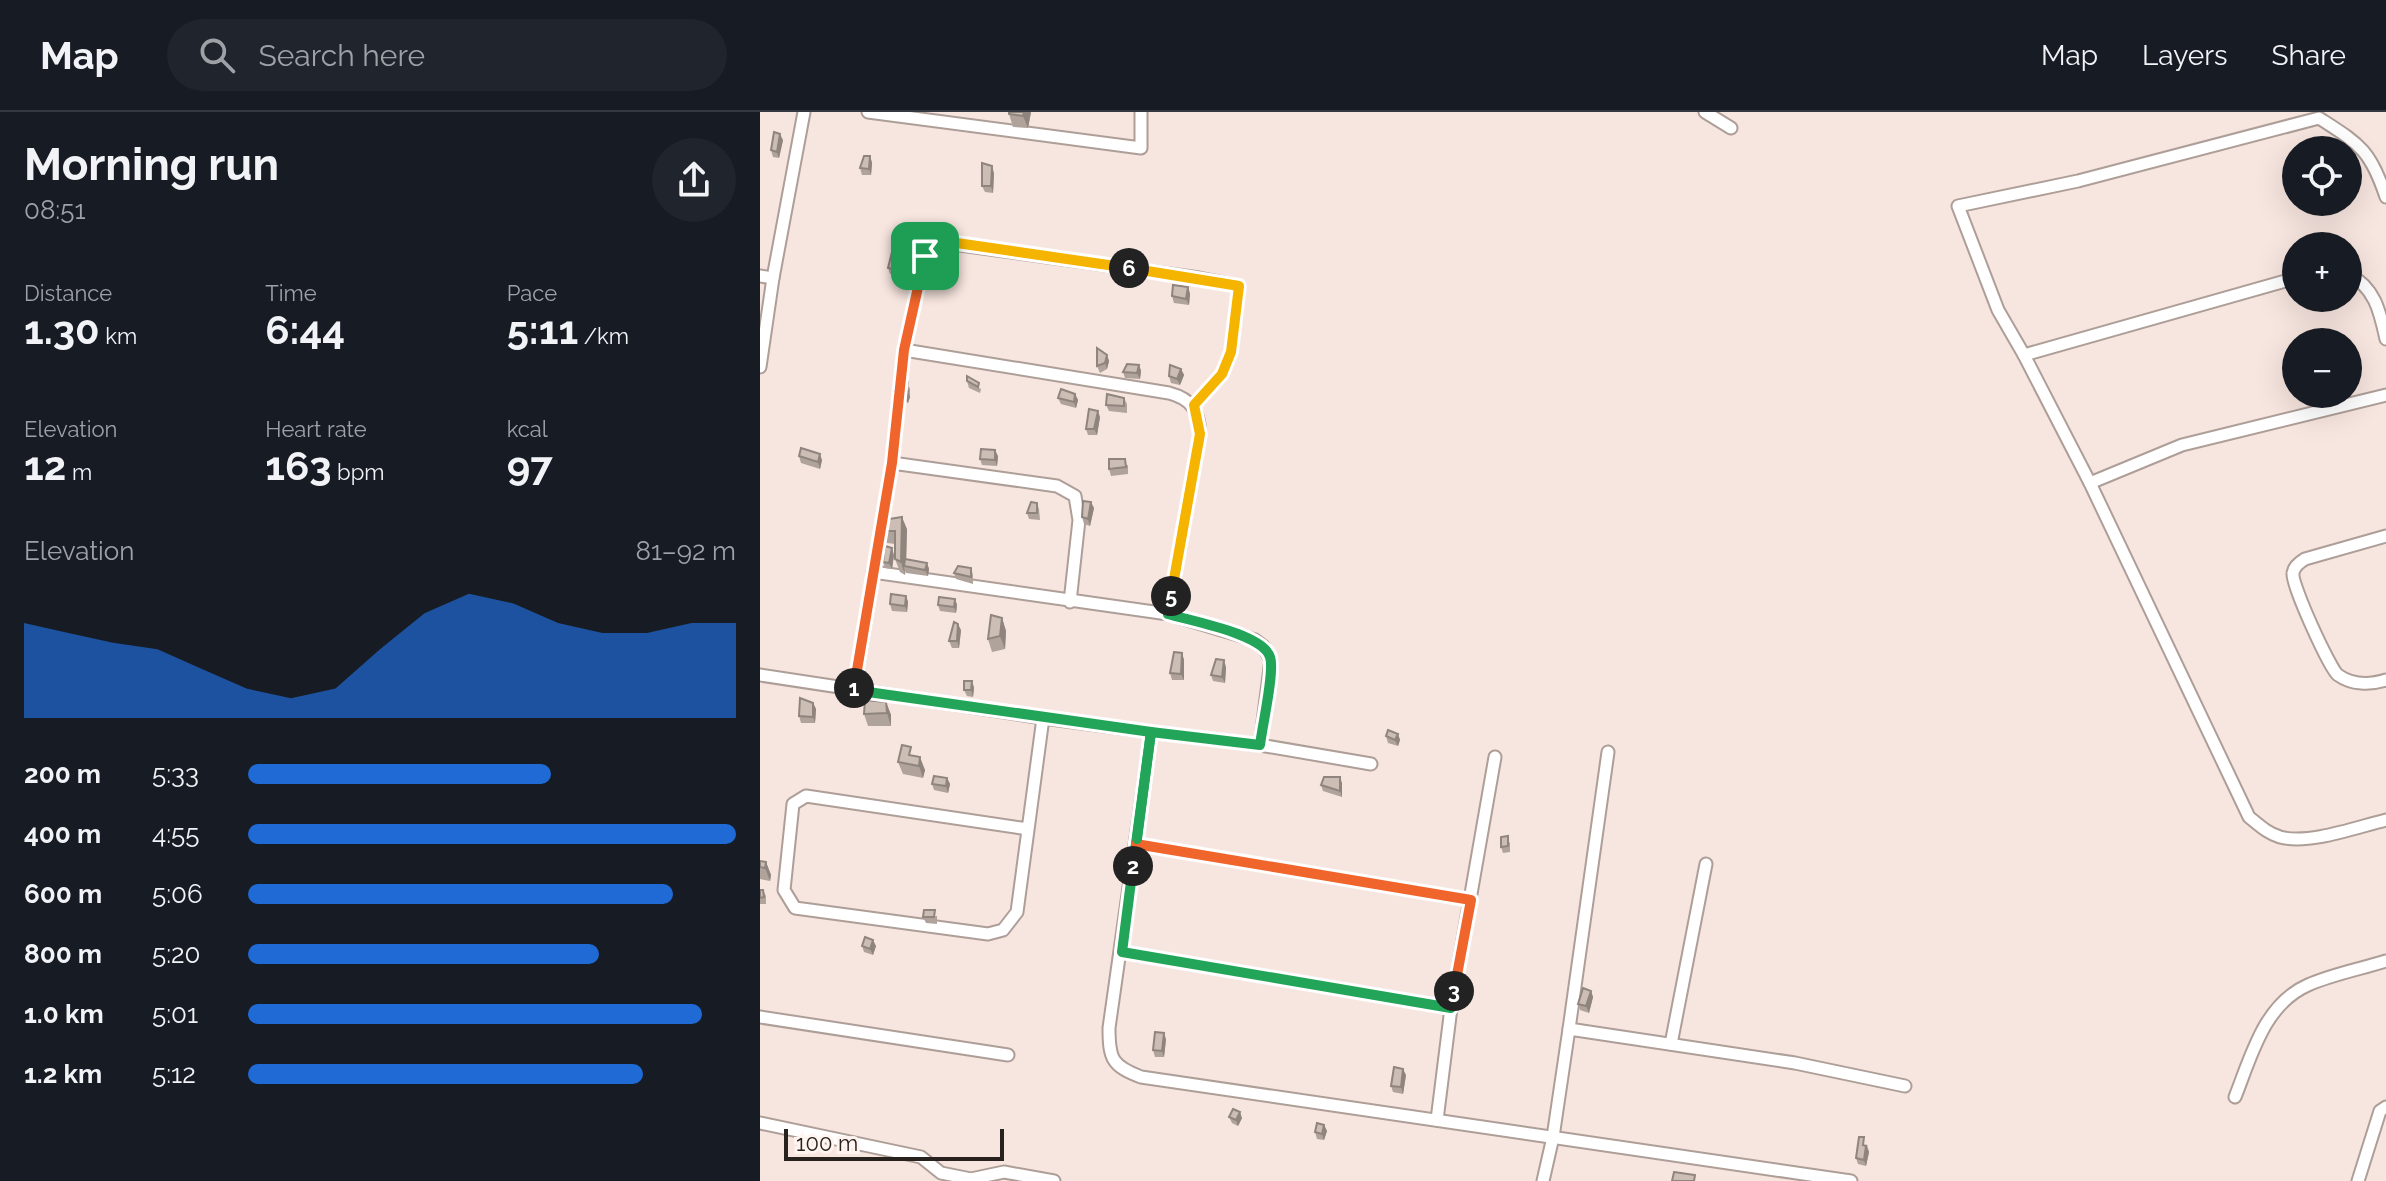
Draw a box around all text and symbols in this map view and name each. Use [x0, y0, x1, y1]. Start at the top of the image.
search box [167, 19, 727, 91]
text: Map [40, 33, 119, 78]
icon: search [195, 33, 239, 77]
text: Search here [259, 38, 425, 73]
text: Map [2041, 39, 2098, 72]
text: Layers [2142, 39, 2228, 72]
text: Share [2272, 39, 2346, 72]
map controls [2282, 136, 2362, 408]
button: locate [2282, 136, 2362, 216]
button: share [652, 138, 736, 222]
text: Morning run [24, 139, 279, 190]
text: 08:51 [24, 195, 86, 225]
pin [891, 222, 959, 290]
button: + [2282, 232, 2362, 312]
icon: arrive [903, 234, 947, 278]
pin: 6 [1109, 248, 1149, 288]
text: 6 [1122, 255, 1136, 281]
text: Distance [24, 280, 112, 306]
text: Time [265, 280, 317, 306]
text: Pace [507, 280, 557, 306]
text: 1.30 [24, 306, 100, 353]
text: 6:44 [265, 306, 345, 353]
text: 5:11 [507, 306, 578, 353]
text: km [100, 323, 137, 349]
text: /km [578, 323, 629, 349]
button: − [2282, 328, 2362, 408]
text: Elevation [24, 416, 117, 442]
text: Heart rate [265, 416, 367, 442]
text: kcal [507, 416, 548, 442]
text: 12 [24, 442, 66, 489]
text: 163 [265, 442, 331, 489]
text: 97 [507, 442, 553, 489]
text: m [66, 459, 92, 485]
text: bpm [331, 459, 384, 485]
text: Elevation [24, 536, 134, 566]
text: 81–92 m [636, 536, 736, 566]
pin: 5 [1151, 576, 1191, 616]
text: 5 [1165, 583, 1177, 609]
pin: 1 [834, 668, 874, 708]
text: 1 [849, 675, 859, 701]
text: 200 m [24, 759, 101, 789]
text: 5:33 [152, 759, 199, 789]
text: 400 m [24, 819, 101, 849]
text: 4:55 [152, 819, 199, 849]
pin: 2 [1113, 846, 1153, 886]
text: 2 [1127, 853, 1139, 879]
text: 600 m [24, 879, 102, 909]
text: 5:06 [152, 879, 203, 909]
text: 800 m [24, 939, 102, 969]
text: 5:20 [152, 939, 201, 969]
pin: 3 [1434, 971, 1474, 1011]
text: 3 [1448, 978, 1460, 1004]
text: 1.0 km [24, 999, 104, 1029]
text: 5:01 [152, 999, 198, 1029]
text: 1.2 km [24, 1059, 102, 1089]
text: 5:12 [152, 1059, 196, 1089]
scale bar [784, 1125, 1004, 1161]
text: 100 m [796, 1130, 858, 1156]

